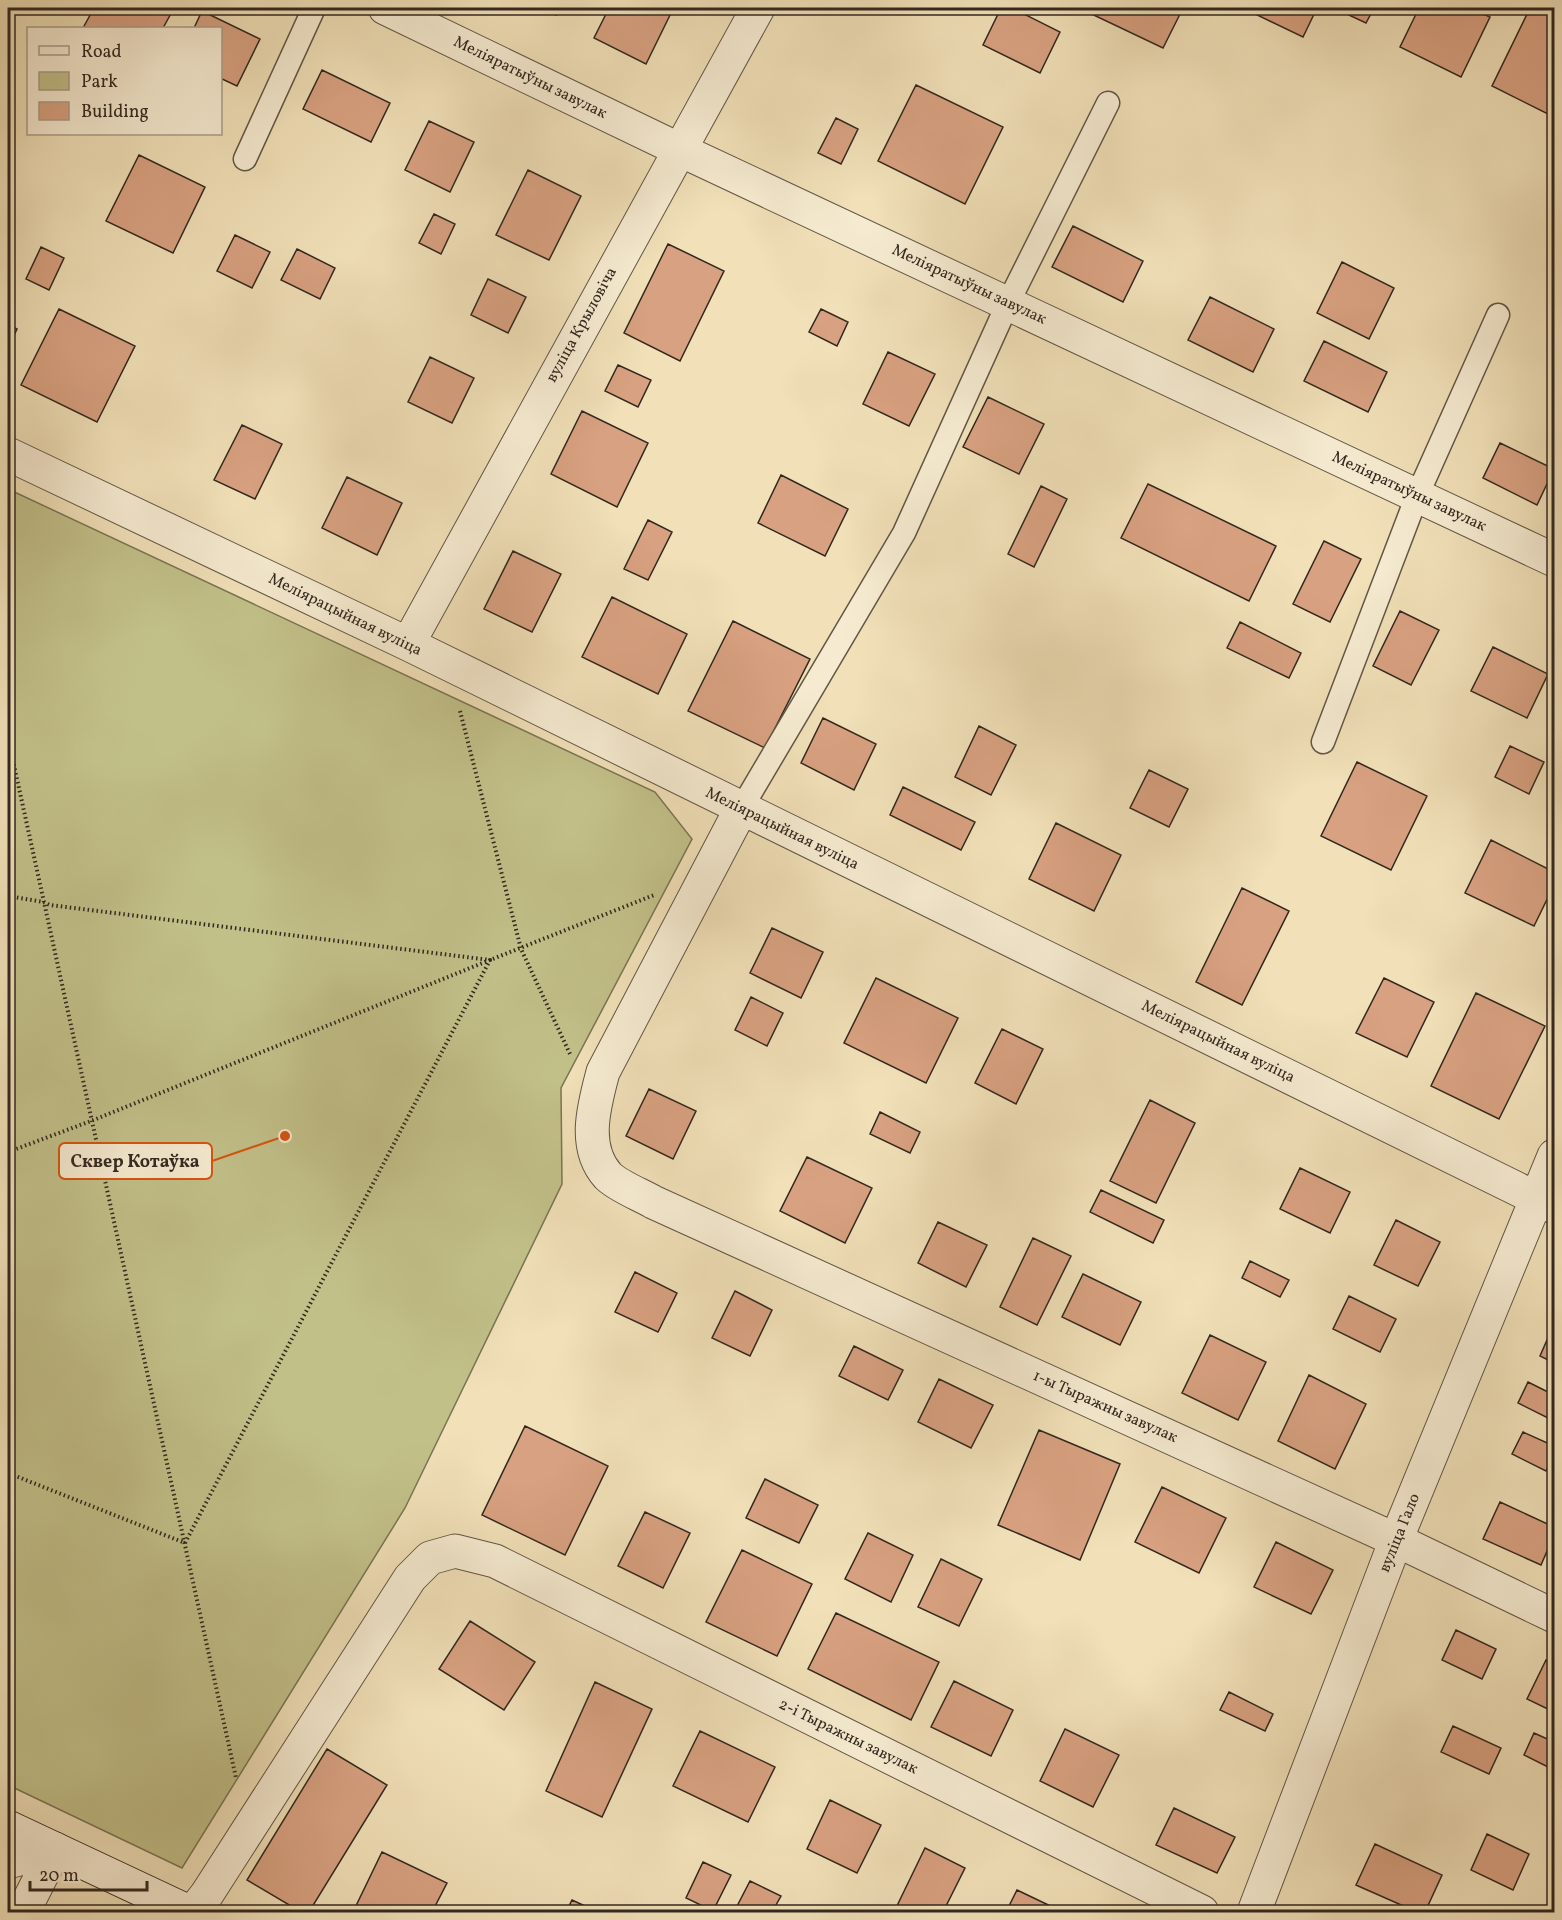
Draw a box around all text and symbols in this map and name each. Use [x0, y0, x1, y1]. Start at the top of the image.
legend [27, 27, 222, 135]
street label: Меліяратыўны завулак [450, 31, 611, 125]
text: Road [81, 40, 122, 65]
text: Park [81, 70, 118, 95]
text: Building [81, 100, 149, 125]
street label: Меліяратыўны завулак [888, 239, 1050, 331]
street label: вуліца Крыловіча [541, 263, 623, 387]
street label: Меліяратыўны завулак [1328, 446, 1490, 538]
street label: Меліярацыйная вуліца [264, 568, 426, 662]
street label: Меліярацыйная вуліца [701, 782, 863, 876]
street label: Меліярацыйная вуліца [1137, 995, 1299, 1089]
callout: Сквер Котаўка [59, 1143, 212, 1179]
text: Сквер Котаўка [70, 1150, 200, 1175]
street label: 1-ы Тыражны завулак [1029, 1365, 1181, 1449]
street label: вуліца Гало [1374, 1490, 1426, 1576]
street label: 2-і Тыражны завулак [775, 1694, 922, 1781]
scale bar [30, 1854, 147, 1892]
text: 20 m [39, 1864, 79, 1889]

